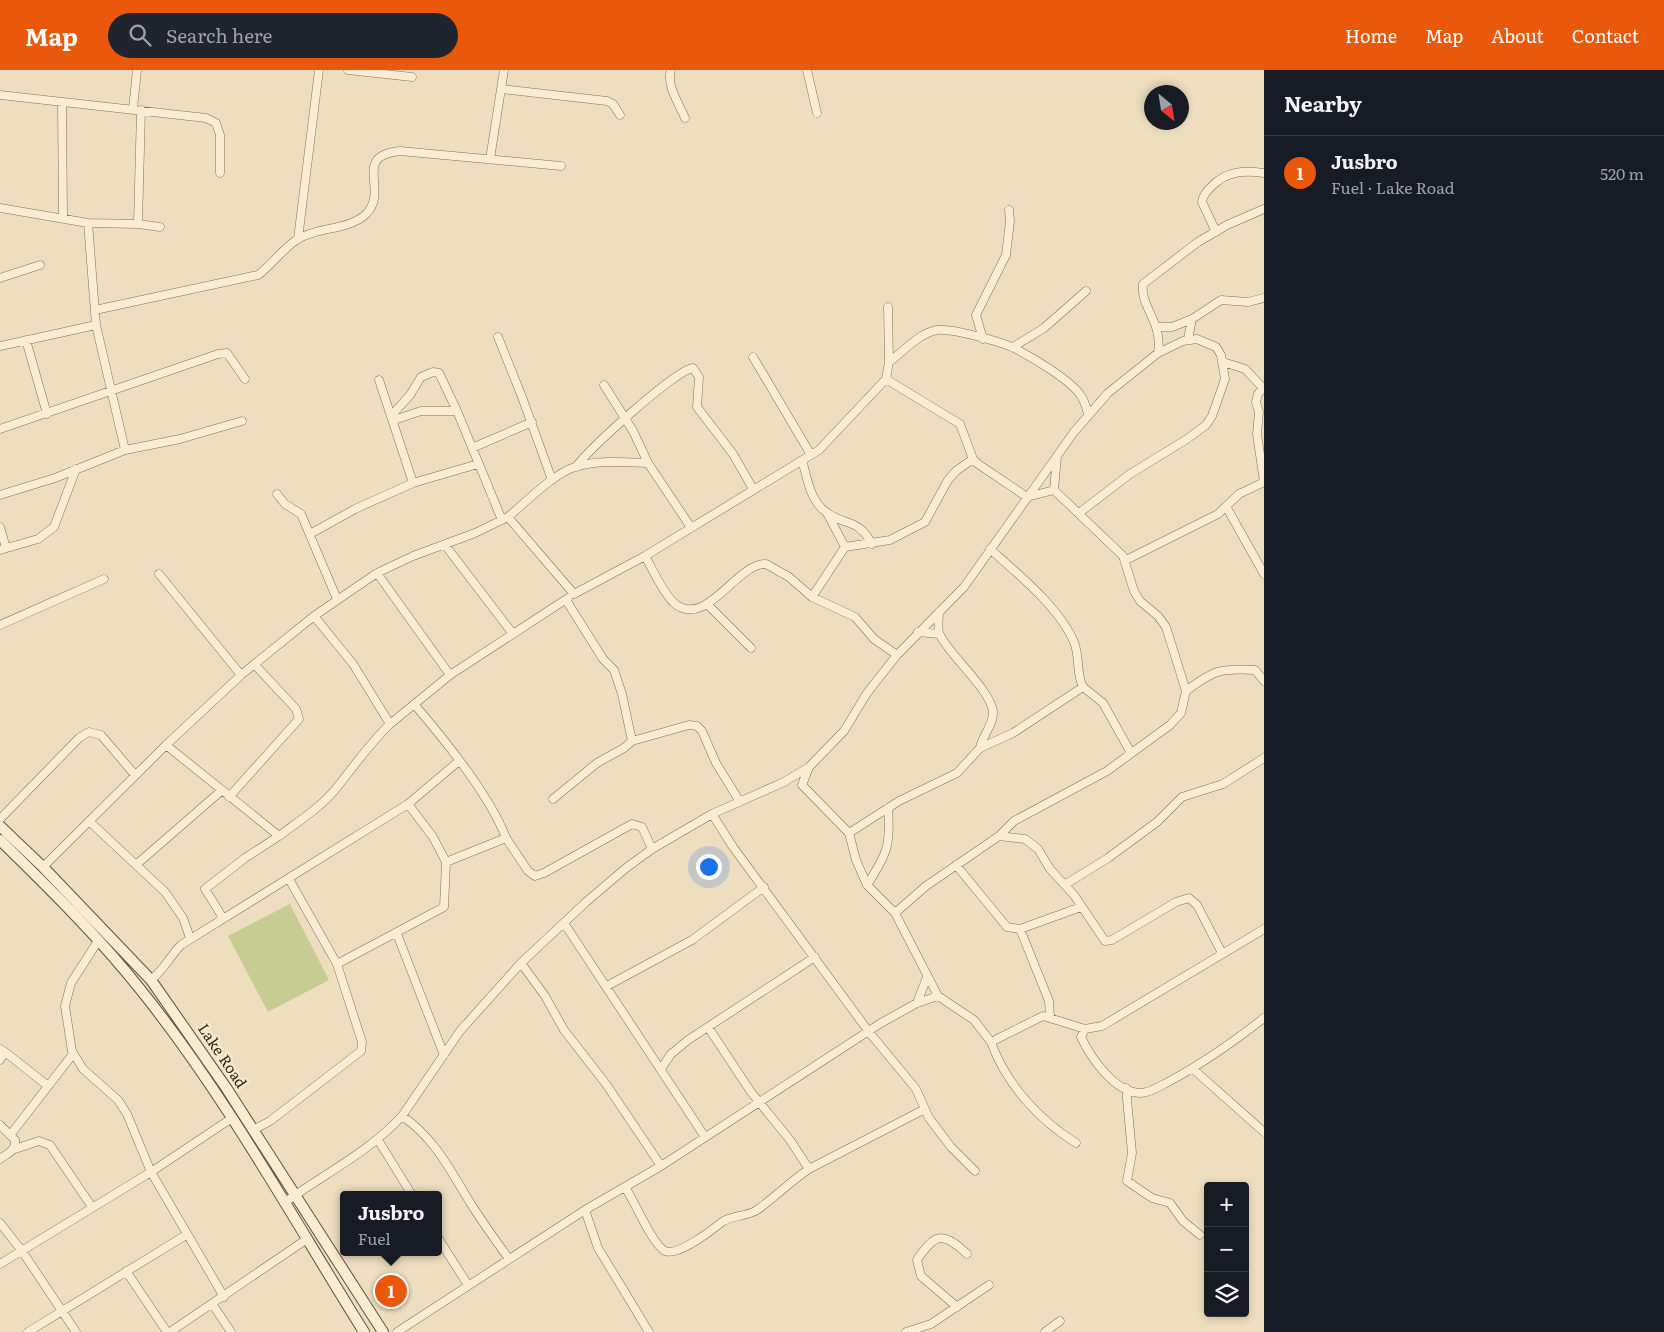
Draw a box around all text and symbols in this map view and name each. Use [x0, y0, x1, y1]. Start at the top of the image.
search box [108, 13, 458, 58]
text: Map [25, 18, 78, 53]
icon: search [126, 21, 154, 49]
text: Search here [166, 21, 272, 49]
text: Home [1345, 22, 1397, 49]
text: Map [1425, 22, 1463, 49]
text: About [1491, 22, 1544, 49]
text: Contact [1572, 22, 1639, 49]
north arrow [1144, 85, 1189, 130]
text: Nearby [1284, 87, 1362, 118]
text: Jusbro [1331, 147, 1398, 175]
text: 1 [1297, 161, 1303, 185]
text: 520 m [1600, 161, 1644, 185]
text: Fuel · Lake Road [1331, 175, 1455, 199]
your location [696, 854, 722, 880]
street label: Lake Road [193, 1018, 253, 1092]
map controls [1204, 1182, 1249, 1317]
button: + [1204, 1182, 1249, 1227]
popup [340, 1191, 442, 1256]
text: Jusbro [358, 1198, 424, 1226]
text: Fuel [358, 1226, 391, 1250]
button: − [1204, 1227, 1249, 1272]
pin: 1 [375, 1272, 407, 1310]
button: layers [1204, 1272, 1249, 1317]

